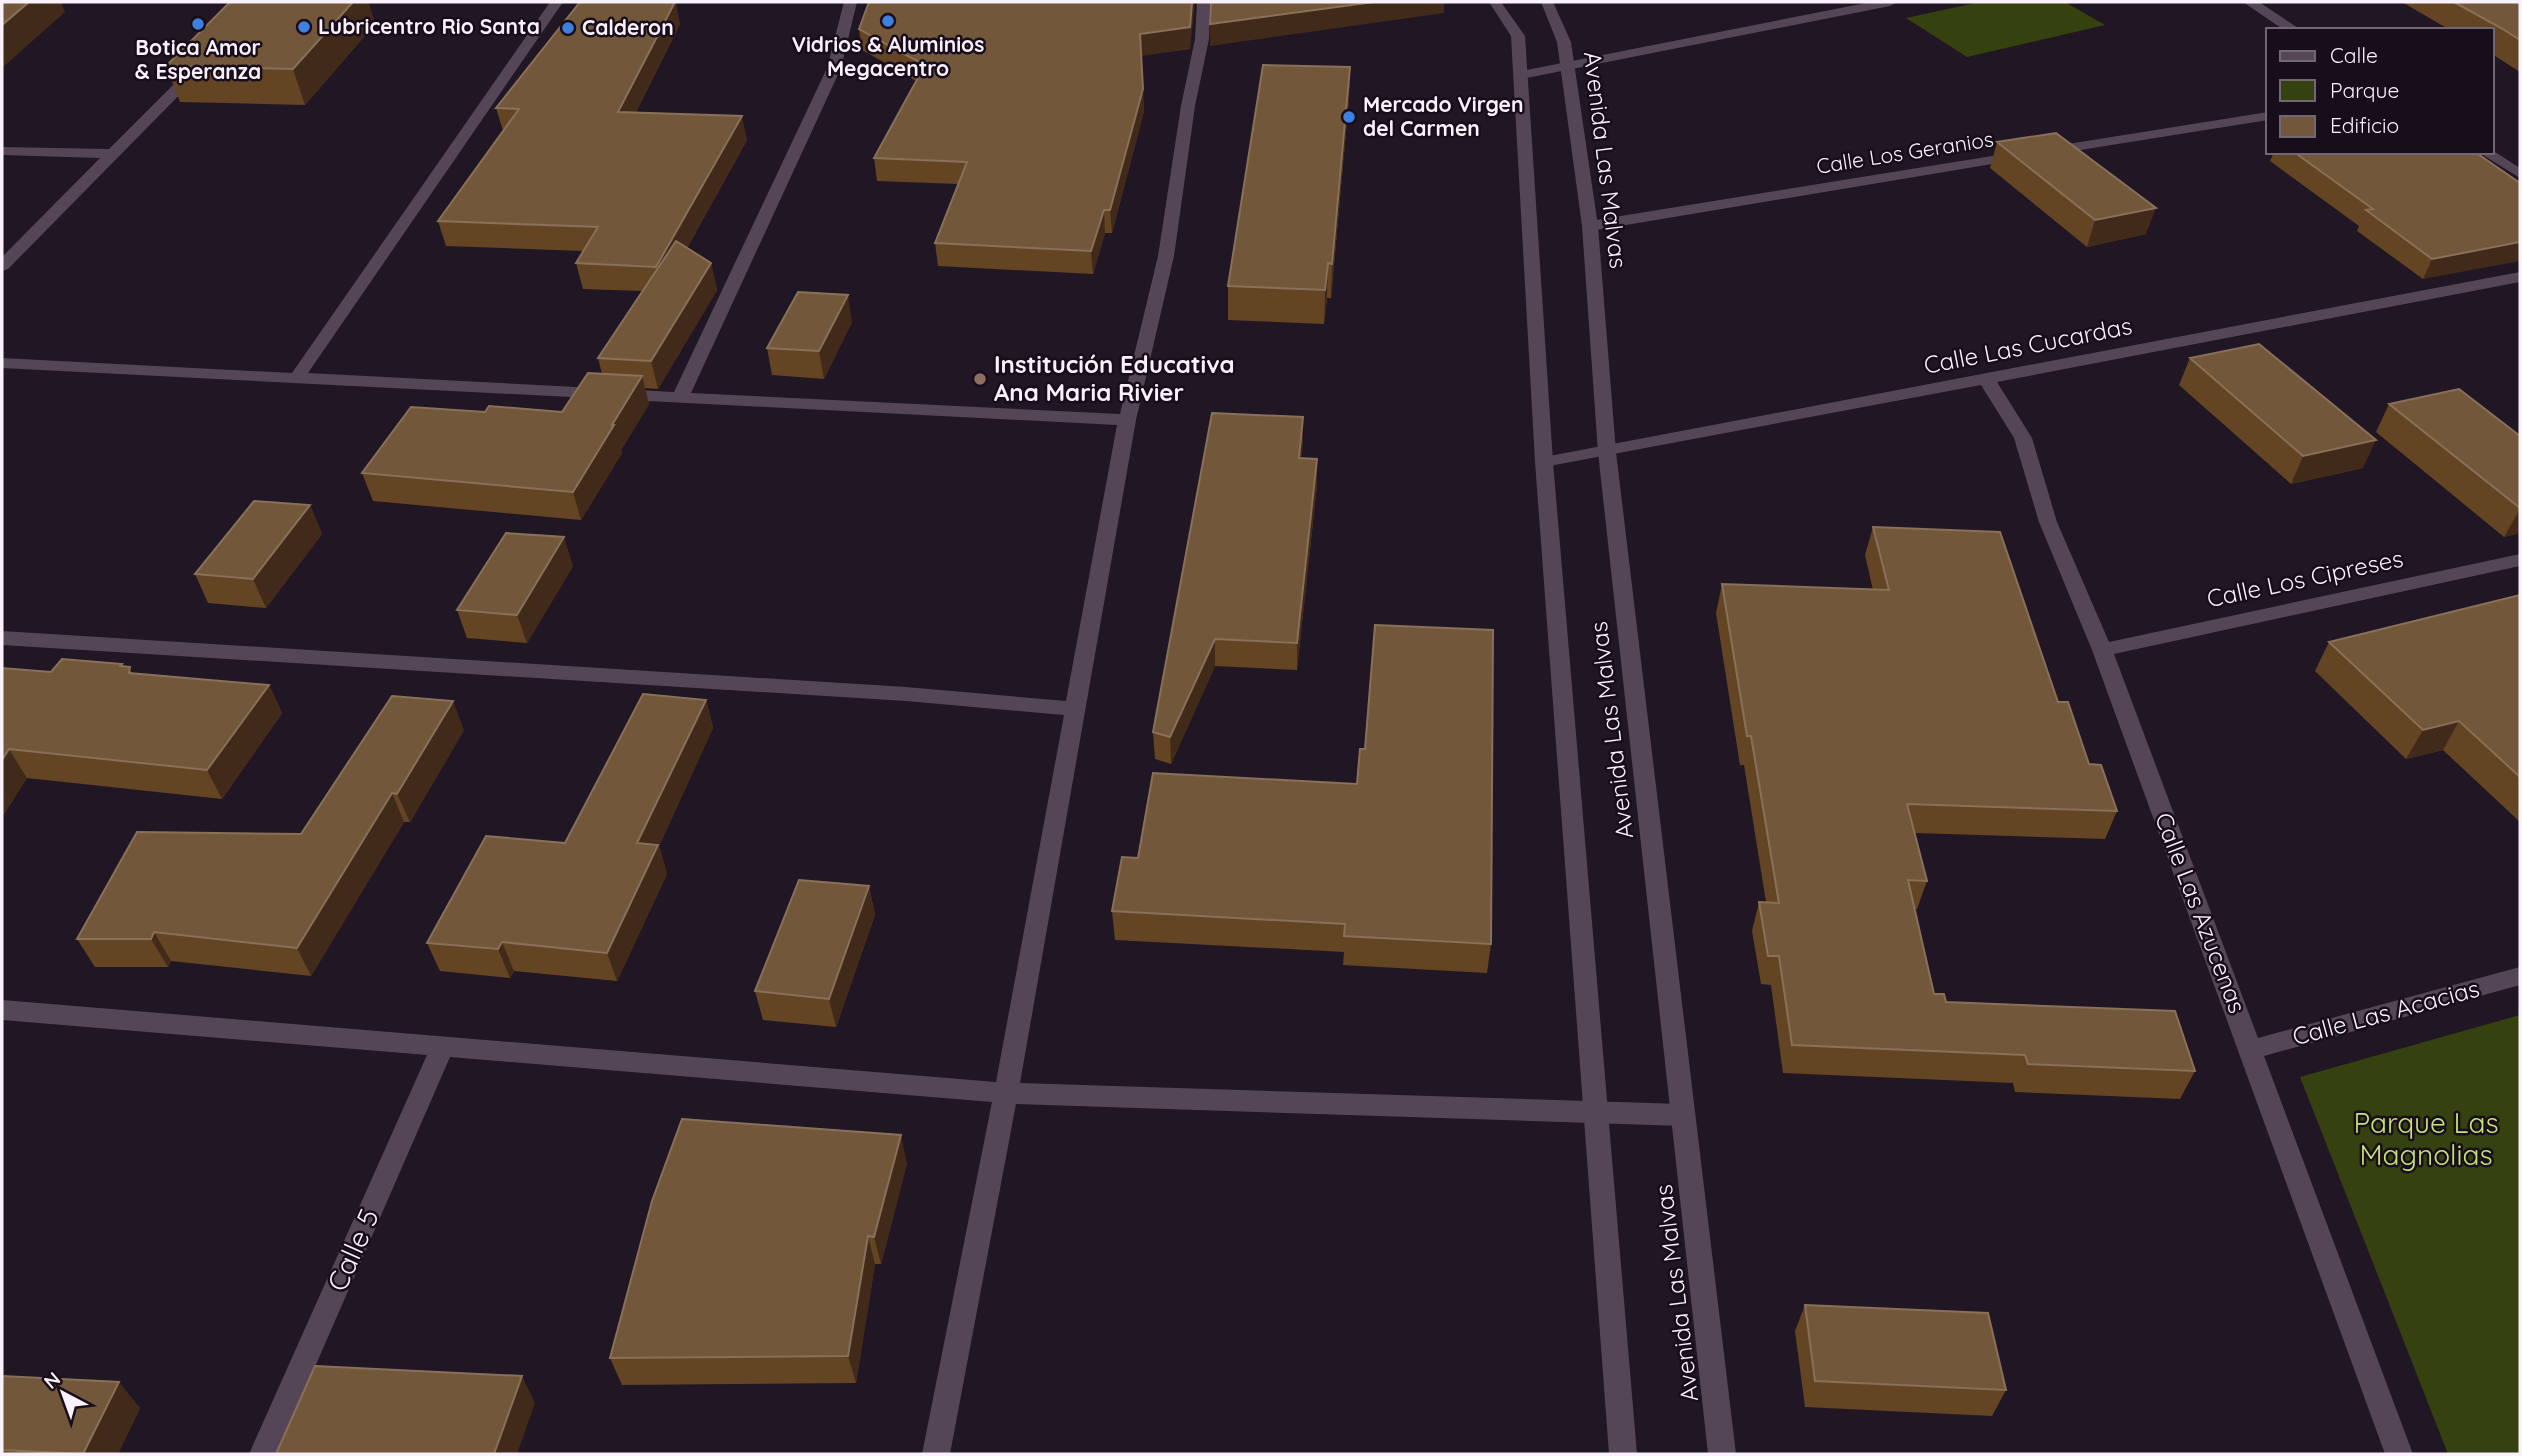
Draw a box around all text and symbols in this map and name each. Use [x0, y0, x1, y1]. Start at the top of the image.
place label: Lubricentro Rio Santa [318, 13, 540, 39]
marker: Vidrios & Aluminios Megacentro [880, 13, 896, 29]
place label: Calderon [582, 14, 674, 40]
marker: Botica Amor & Esperanza [190, 16, 206, 32]
marker: Lubricentro Rio Santa [296, 19, 312, 35]
marker: Calderon [560, 20, 576, 36]
legend [2266, 28, 2494, 154]
place label: Vidrios & Aluminios Megacentro [792, 31, 984, 81]
place label: Botica Amor & Esperanza [135, 34, 261, 84]
text: Calle [2330, 42, 2378, 68]
street label: Avenida Las Malvas [1578, 50, 1634, 270]
text: Parque [2330, 77, 2399, 103]
place label: Mercado Virgen del Carmen [1363, 91, 1523, 141]
marker: Mercado Virgen del Carmen [1341, 109, 1357, 125]
text: Edificio [2330, 112, 2399, 138]
street label: Calle Los Geranios [1814, 125, 1995, 179]
street label: Calle Las Cucardas [1921, 310, 2135, 380]
place label: Institución Educativa Ana Maria Rivier [994, 349, 1235, 407]
marker: Institución Educativa Ana Maria Rivier [972, 371, 988, 387]
street label: Calle Los Cipreses [2204, 543, 2406, 613]
street label: Avenida Las Malvas [1583, 620, 1639, 840]
street label: Calle Las Azucenas [2149, 808, 2253, 1017]
street label: Calle Las Acacias [2289, 973, 2482, 1051]
park label: Parque Las Magnolias [2353, 1105, 2499, 1172]
street label: Avenida Las Malvas [1648, 1183, 1704, 1403]
street label: Calle 5 [319, 1203, 386, 1296]
north arrow [28, 1358, 98, 1428]
text: N [39, 1367, 65, 1394]

